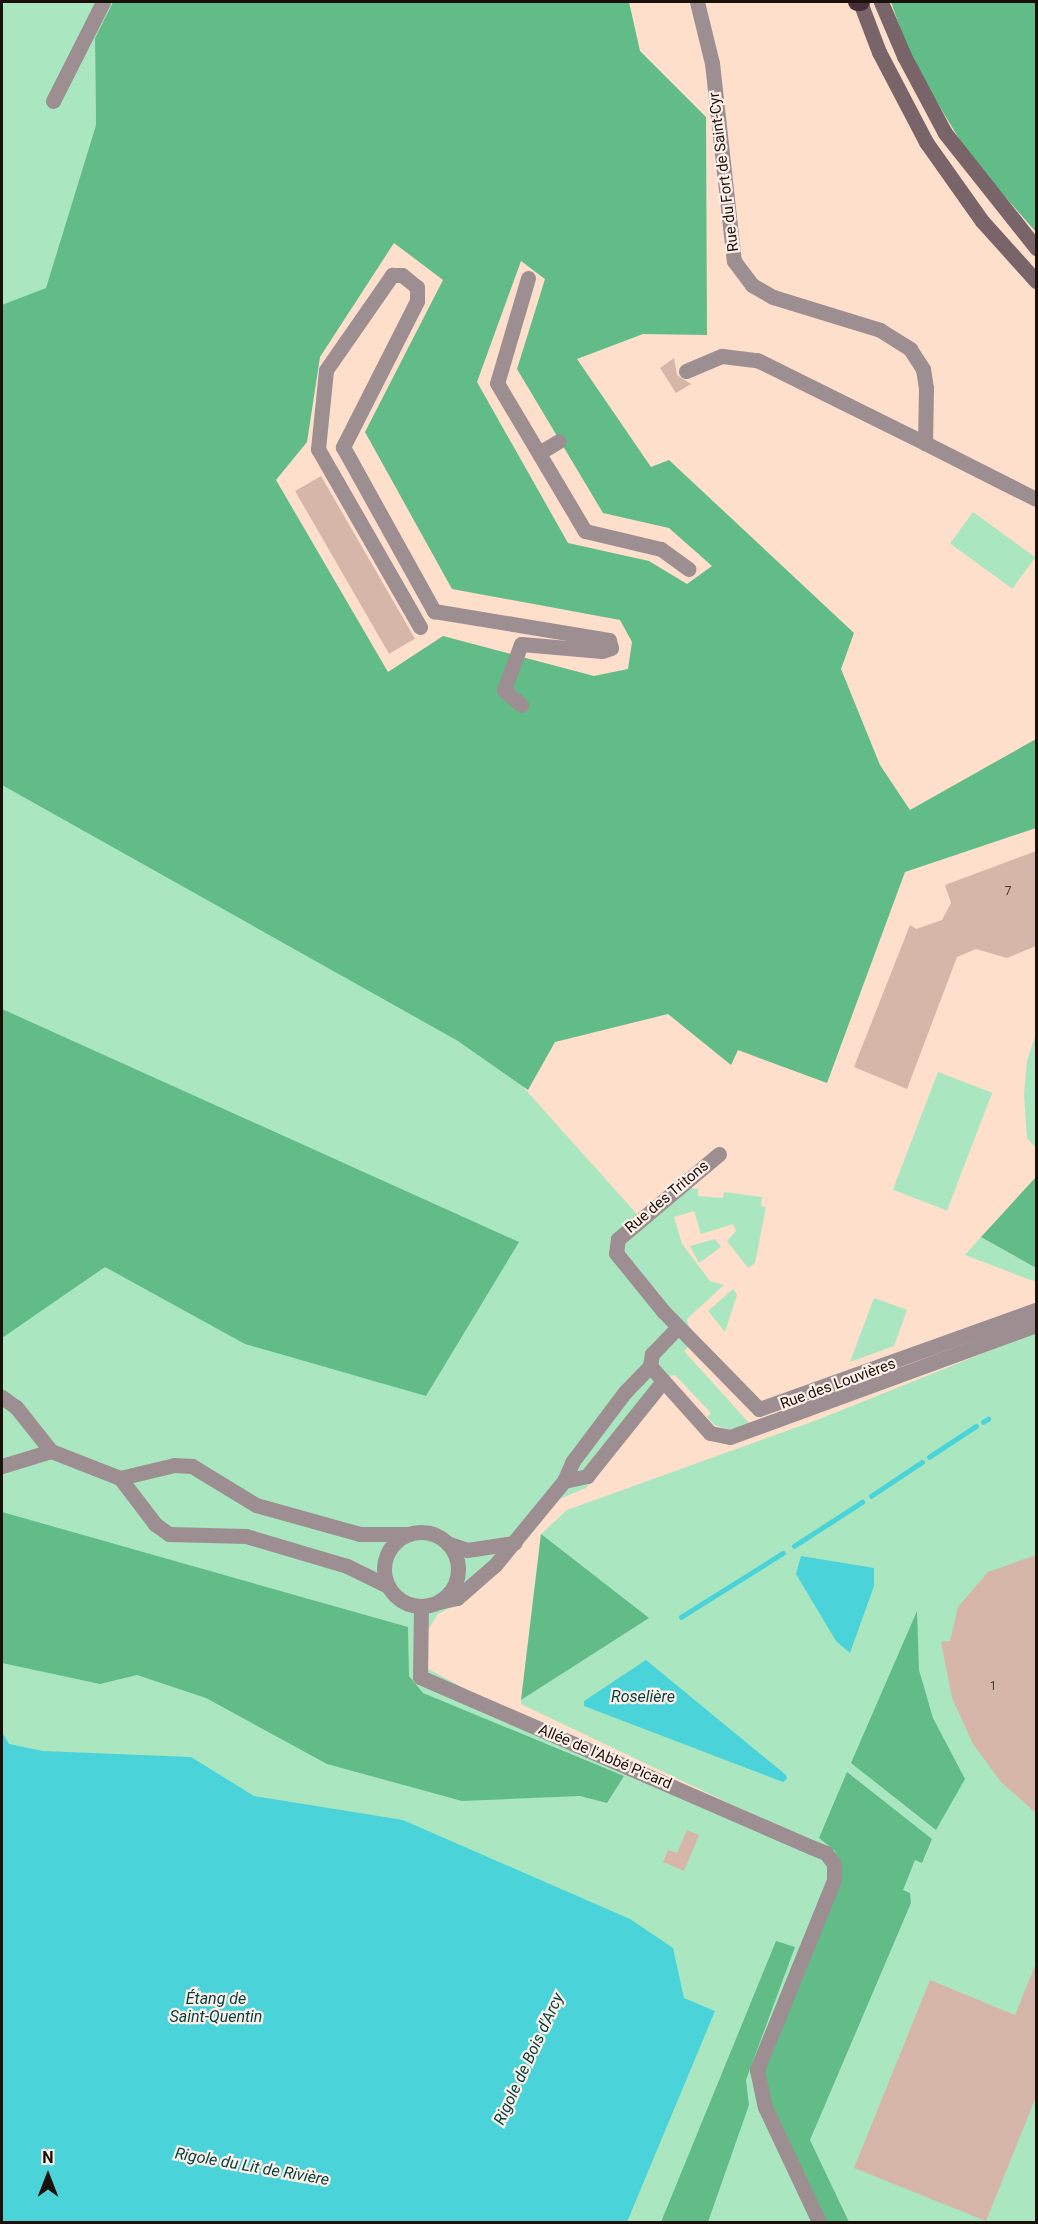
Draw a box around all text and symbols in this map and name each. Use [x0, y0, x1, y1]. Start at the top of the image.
street label: Rue du Fort de Saint-Cyr [705, 91, 743, 253]
house number: 7 [1005, 885, 1011, 899]
street label: Rue des Tritons [622, 1157, 712, 1237]
street label: Rue des Louvières [778, 1355, 898, 1413]
house number: 1 [990, 1680, 996, 1694]
water label: Roselière [611, 1687, 675, 1707]
street label: Allée de l'Abbé Picard [536, 1721, 674, 1793]
water label: Étang de Saint-Quentin [170, 1989, 262, 2027]
water label: Rigole de Bois d'Arcy [490, 1990, 568, 2128]
water label: Rigole du Lit de Rivière [173, 2144, 331, 2190]
north arrow [18, 2146, 78, 2206]
text: N [42, 2148, 54, 2167]

